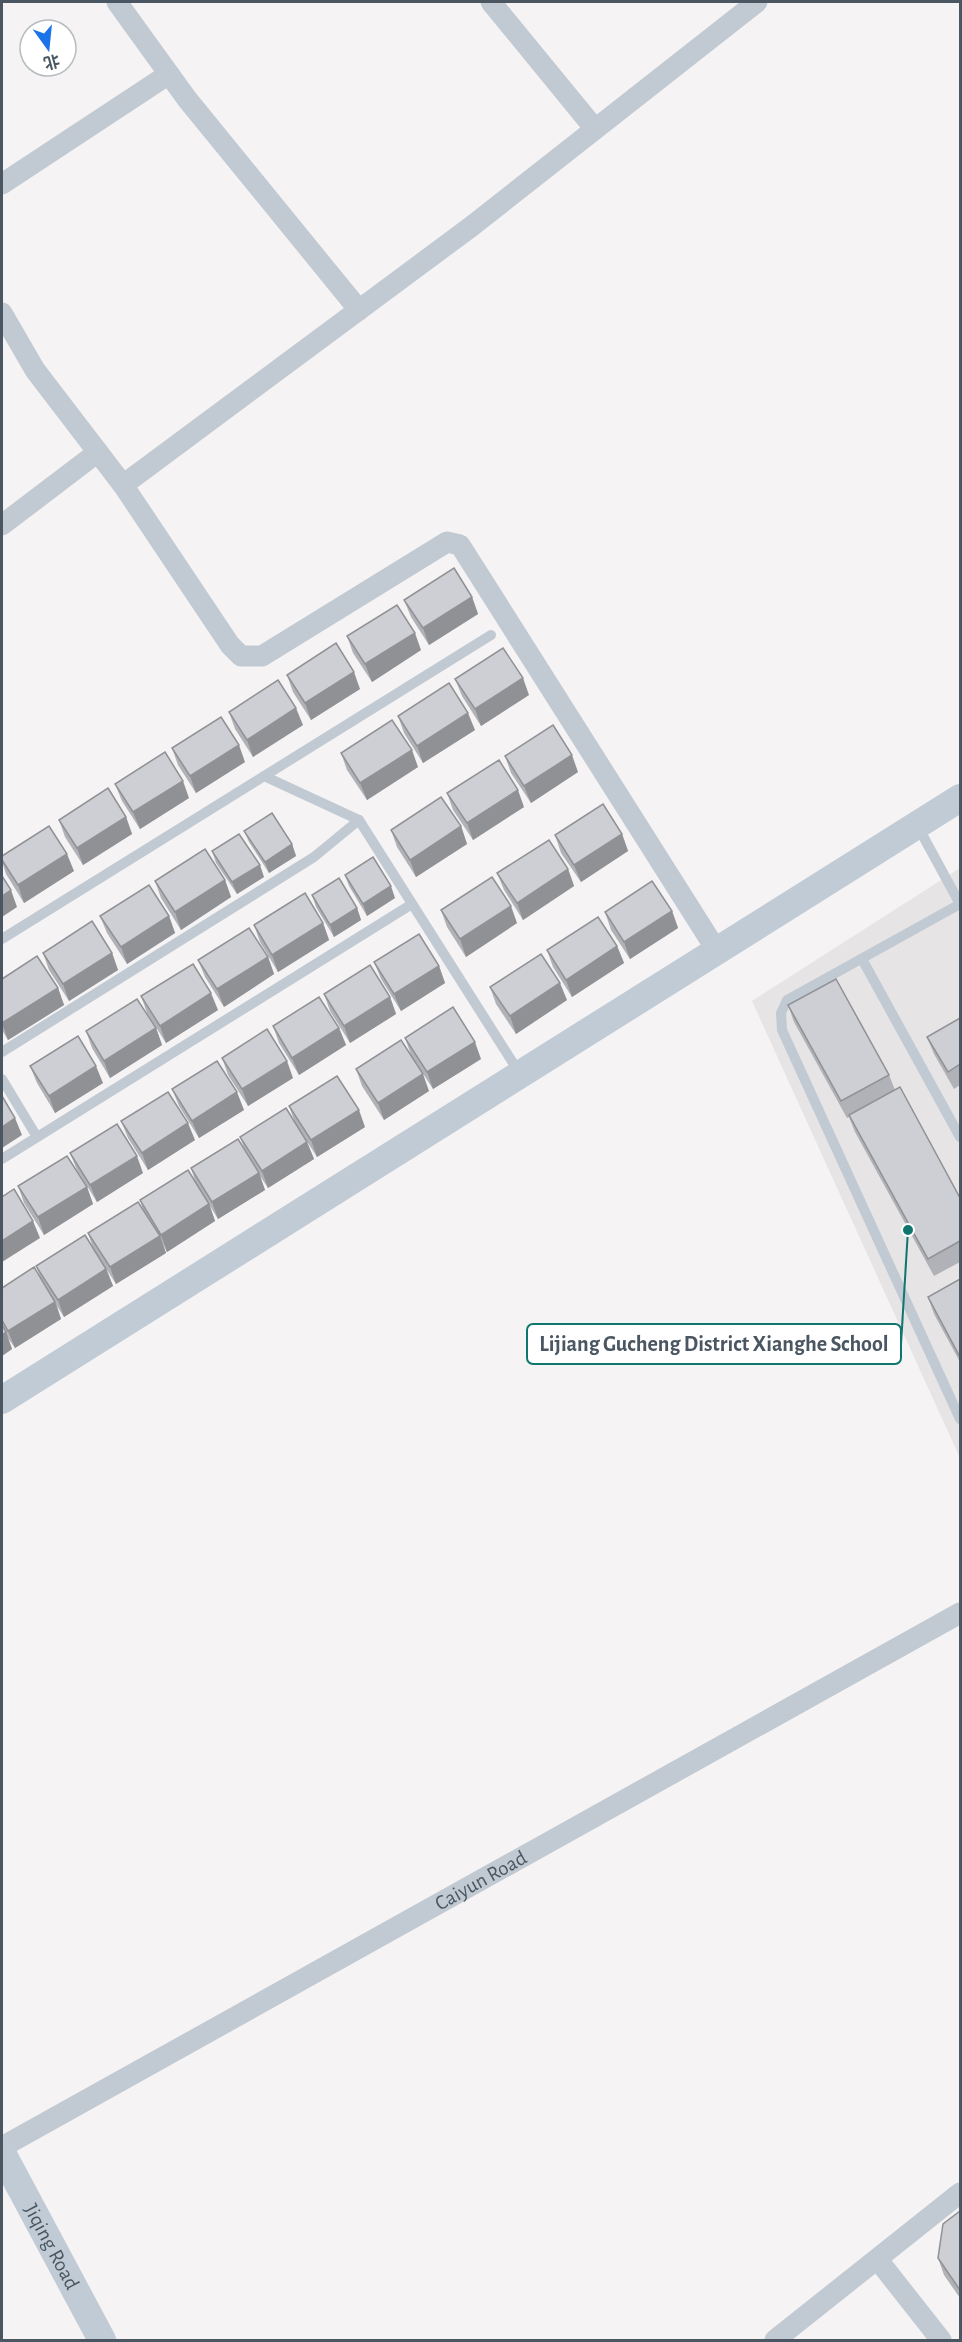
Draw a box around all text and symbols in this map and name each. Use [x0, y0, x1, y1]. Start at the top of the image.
north arrow [18, 18, 78, 78]
text: 北 [42, 52, 62, 72]
callout: Lijiang Gucheng District Xianghe School [527, 1324, 901, 1364]
text: Lijiang Gucheng District Xianghe School [539, 1333, 889, 1356]
street label: Caiyun Road [431, 1846, 530, 1914]
street label: Jiqing Road [21, 2200, 83, 2293]

